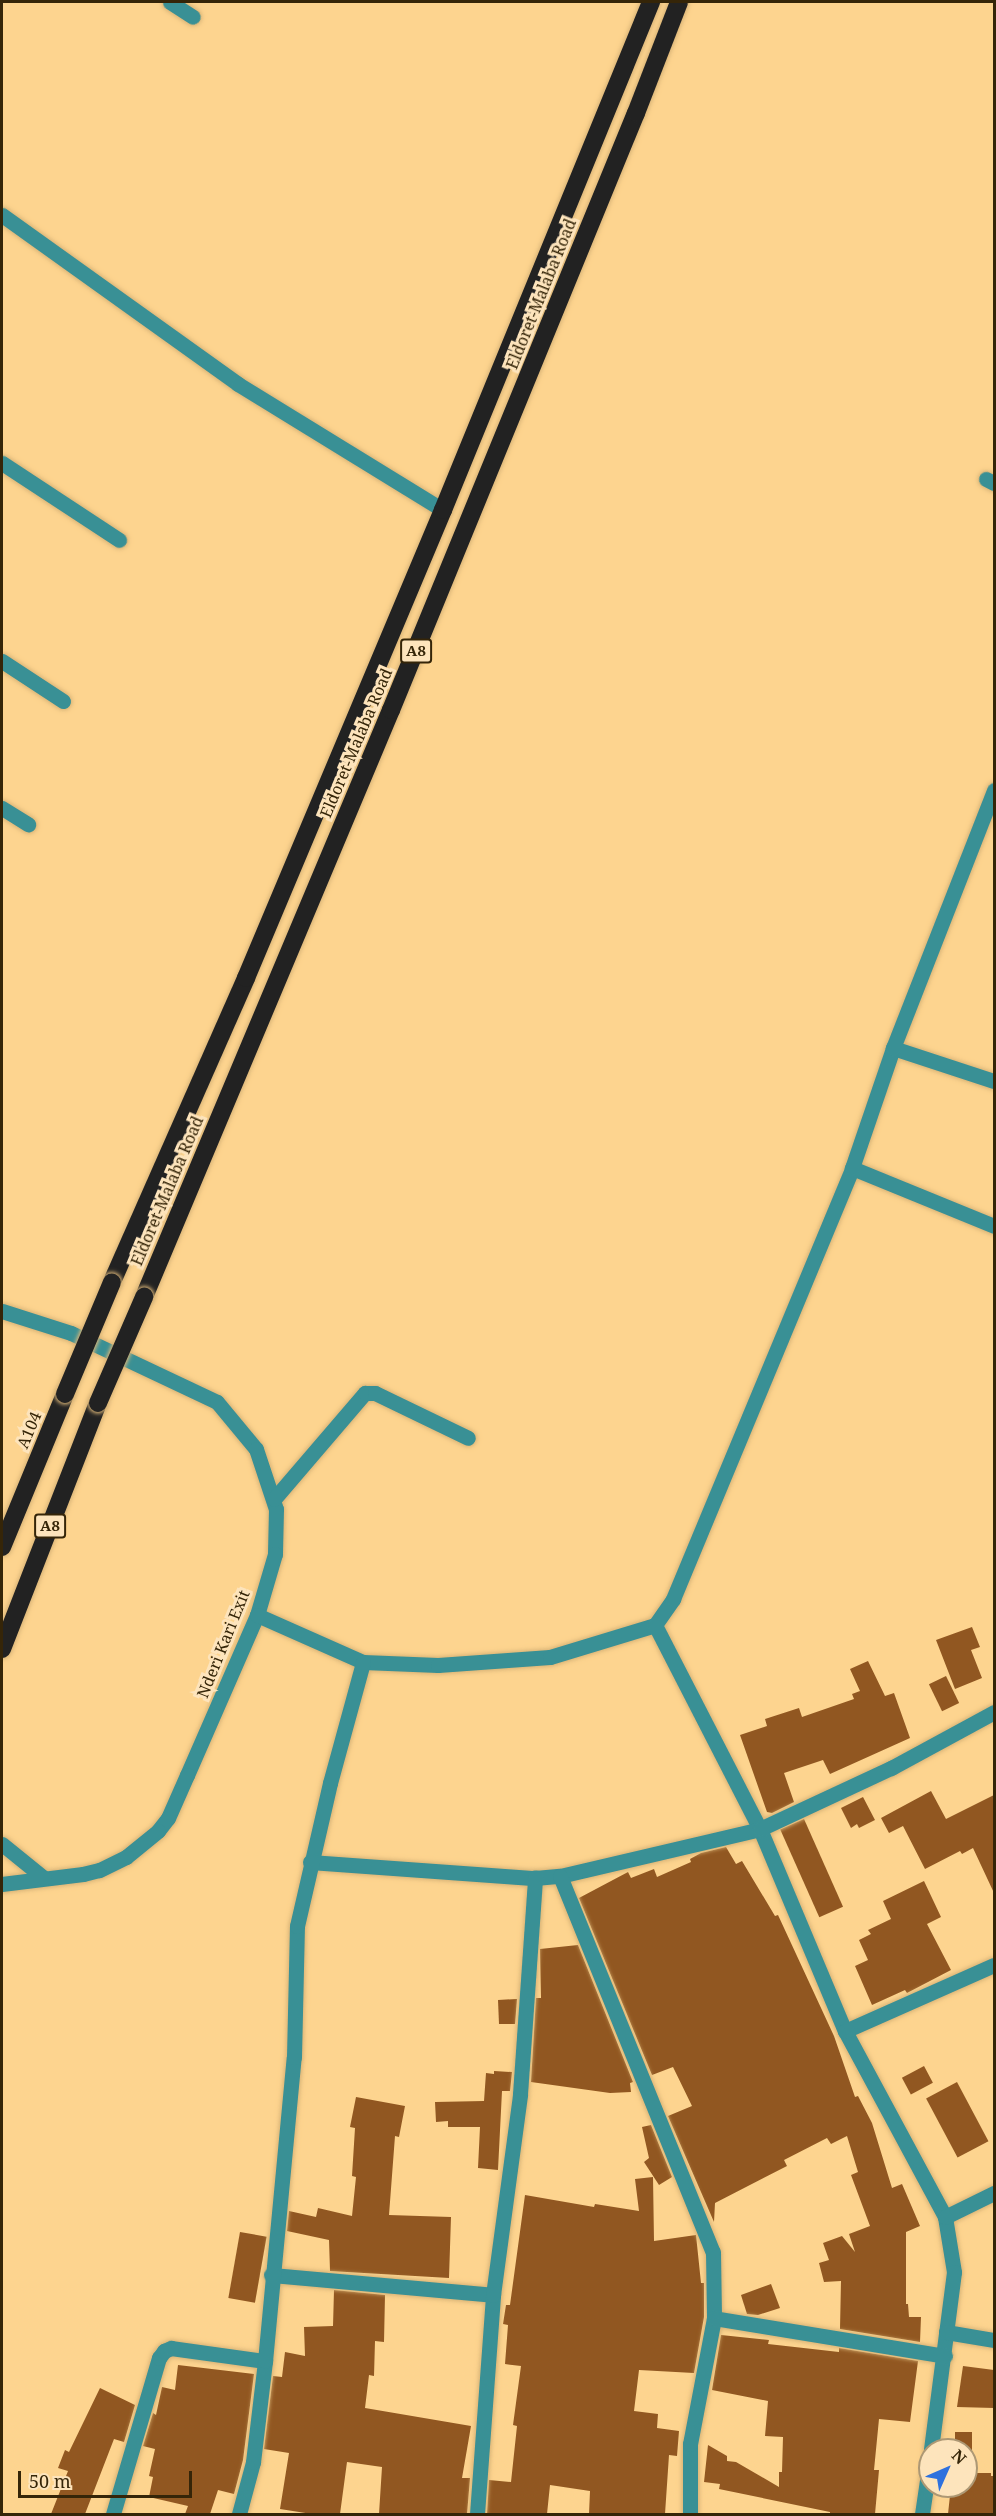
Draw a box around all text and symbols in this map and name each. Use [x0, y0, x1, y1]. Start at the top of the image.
street label: Eldoret-Malaba Road [502, 216, 580, 372]
road number: A8 [400, 639, 432, 663]
street label: Eldoret-Malaba Road [316, 666, 396, 820]
street label: Eldoret-Malaba Road [127, 1114, 207, 1268]
street label: A104 [13, 1409, 45, 1451]
road number: A8 [34, 1514, 66, 1538]
street label: Nderi Kari Exit [193, 1587, 253, 1701]
north arrow [918, 2438, 978, 2498]
text: N [947, 2444, 972, 2469]
scale bar [21, 2459, 195, 2497]
text: 50 m [29, 2469, 71, 2493]

